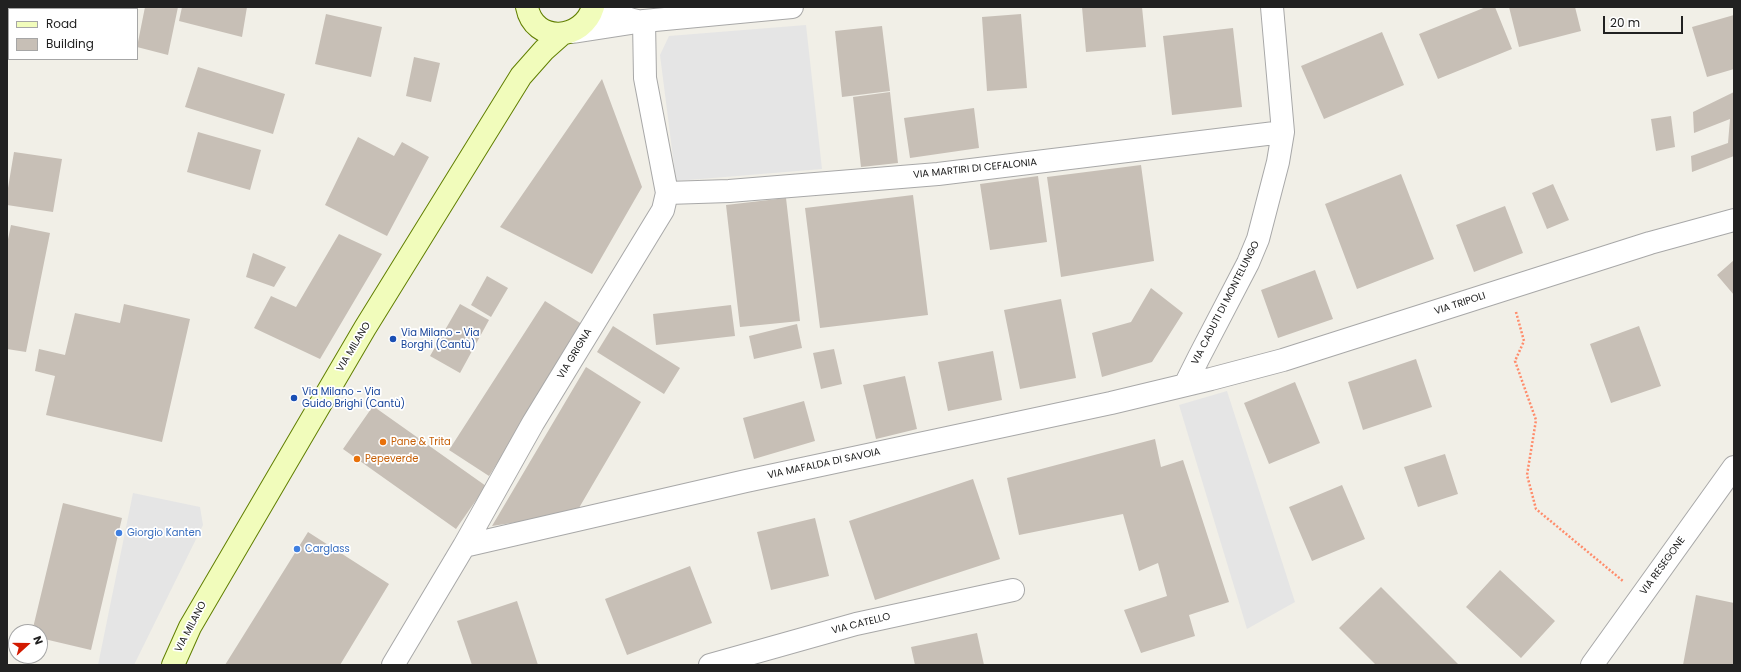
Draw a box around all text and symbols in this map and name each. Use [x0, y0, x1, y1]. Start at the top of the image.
legend [8, 8, 138, 60]
scale bar [1605, 8, 1685, 34]
text: 20 m [1610, 14, 1640, 31]
text: Road [46, 15, 77, 32]
text: Building [46, 35, 94, 52]
street label: VIA MARTIRI DI CEFALONIA [913, 157, 1037, 181]
street label: VIA CADUTI DI MONTELUNGO [1189, 239, 1263, 367]
street label: VIA TRIPOLI [1433, 290, 1487, 318]
street label: VIA MILANO [335, 320, 373, 374]
place label: Via Milano - Via Borghi (Cantù) [401, 327, 480, 350]
street label: VIA GRIGNA [555, 327, 595, 381]
marker: Via Milano - Via Borghi (Cantù) [388, 334, 398, 344]
place label: Via Milano - Via Guido Brighi (Cantù) [302, 386, 405, 410]
marker: Via Milano - Via Guido Brighi (Cantù) [289, 393, 299, 403]
place label: Pane & Trita [391, 436, 451, 448]
marker: Pane & Trita [378, 437, 388, 447]
street label: VIA MAFALDA DI SAVOIA [766, 446, 882, 482]
place label: Pepeverde [365, 453, 418, 465]
marker: Pepeverde [352, 454, 362, 464]
place label: Giorgio Kanten [127, 527, 201, 539]
marker: Giorgio Kanten [114, 528, 124, 538]
street label: VIA RESEGONE [1638, 535, 1688, 597]
place label: Carglass [305, 543, 350, 555]
marker: Carglass [292, 544, 302, 554]
street label: VIA MILANO [173, 600, 209, 654]
street label: VIA CATELLO [830, 611, 892, 637]
north arrow [8, 624, 48, 664]
text: N [29, 633, 47, 647]

